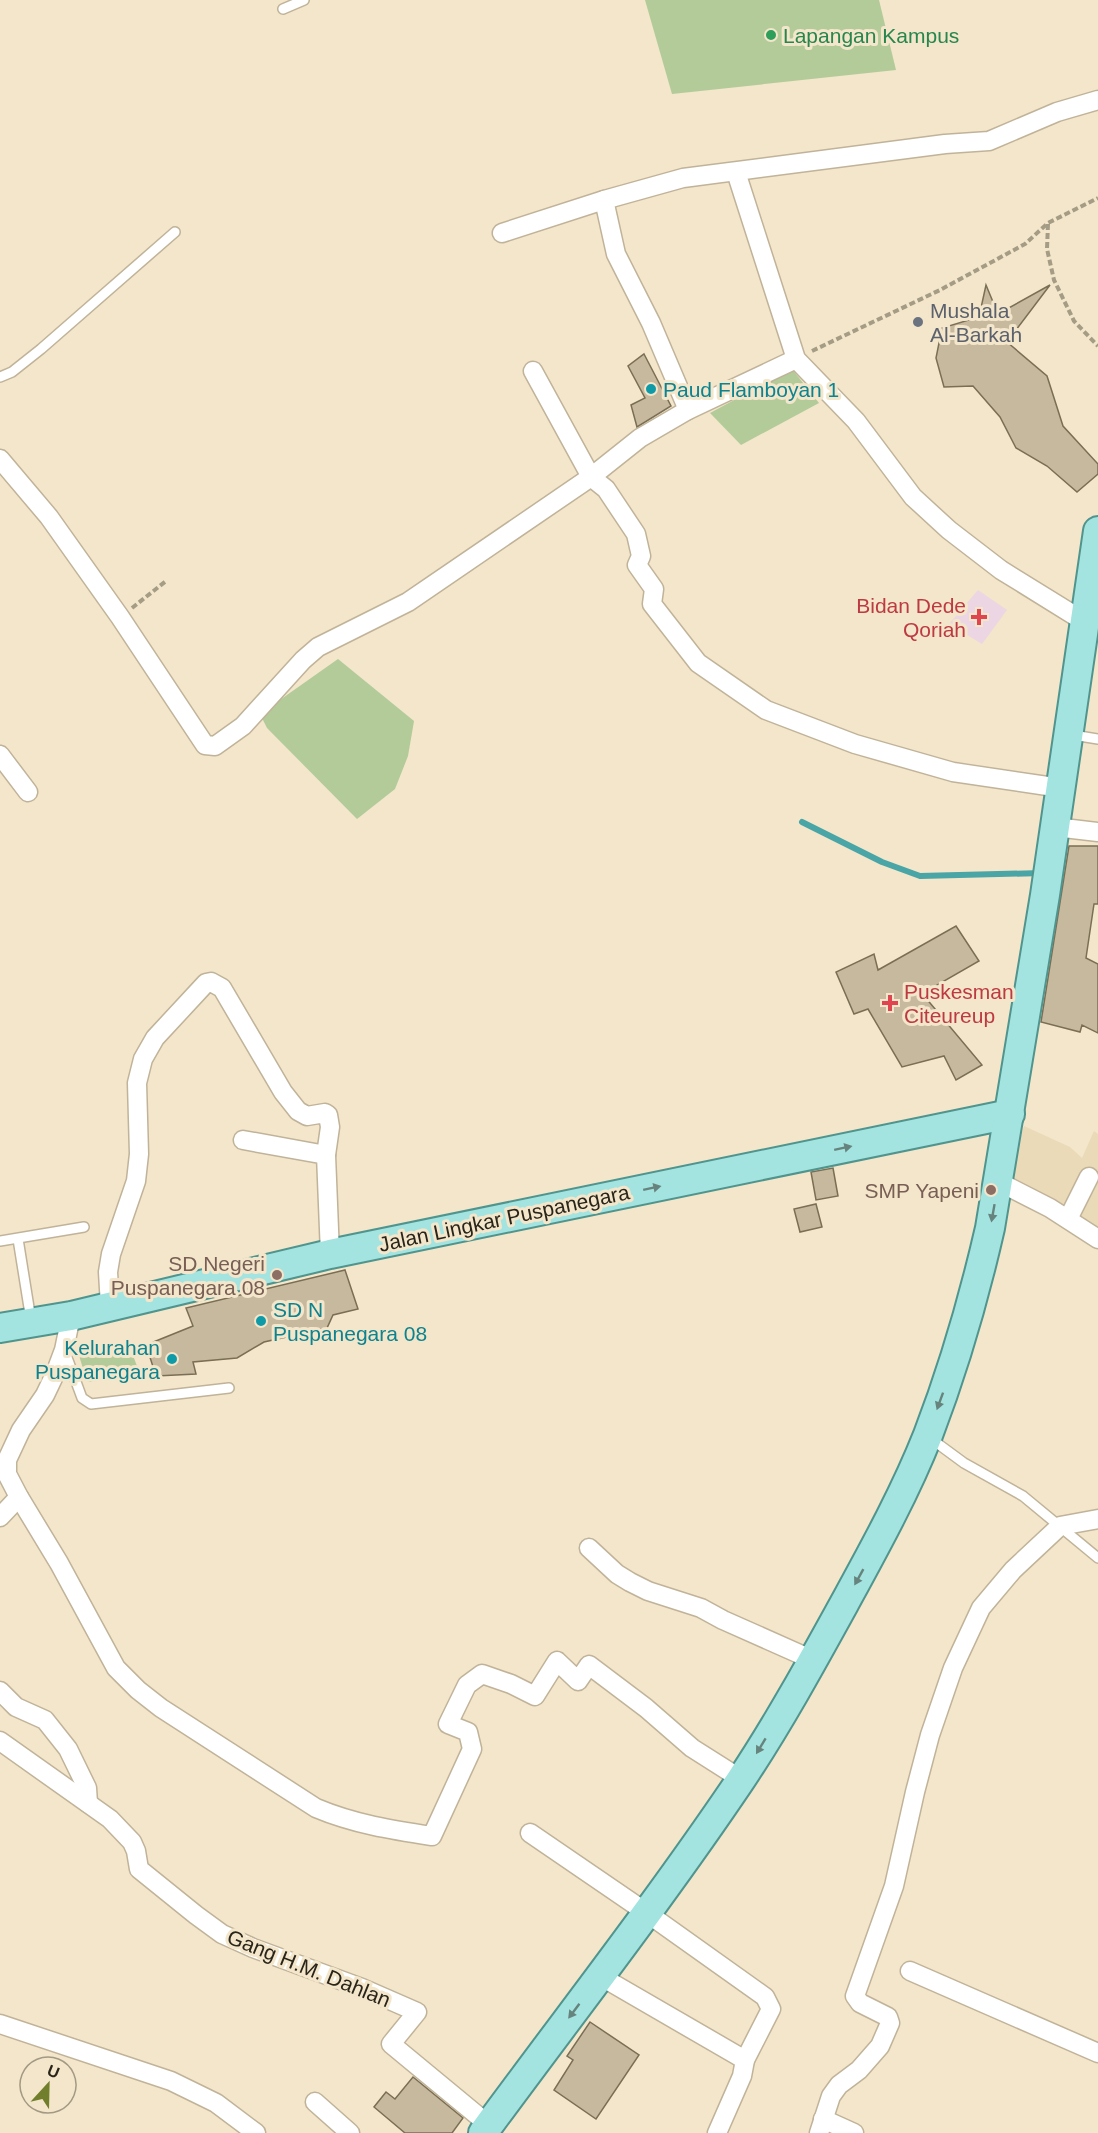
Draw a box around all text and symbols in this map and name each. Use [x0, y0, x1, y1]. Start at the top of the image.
place label: Lapangan Kampus [783, 24, 959, 47]
marker: Lapangan Kampus [764, 28, 778, 42]
place label: Mushala Al-Barkah [930, 299, 1022, 346]
marker: Mushala Al-Barkah [911, 315, 925, 329]
place label: Paud Flamboyan 1 [663, 378, 839, 401]
marker: Paud Flamboyan 1 [644, 382, 658, 396]
place label: Bidan Dede Qoriah [856, 594, 966, 641]
marker: Bidan Dede Qoriah [970, 608, 988, 626]
place label: Puskesman Citeureup [904, 980, 1014, 1027]
marker: Puskesman Citeureup [881, 994, 899, 1012]
one-way arrow [834, 1143, 853, 1152]
place label: SMP Yapeni [865, 1179, 979, 1202]
street label: Jalan Lingkar Puspanegara [377, 1180, 632, 1256]
one-way arrow [643, 1183, 662, 1192]
marker: SMP Yapeni [984, 1183, 998, 1197]
one-way arrow [988, 1204, 997, 1223]
place label: SD Negeri Puspanegara 08 [111, 1252, 265, 1299]
marker: SD Negeri Puspanegara 08 [270, 1268, 284, 1282]
place label: SD N Puspanegara 08 [273, 1298, 427, 1345]
marker: SD N Puspanegara 08 [254, 1314, 268, 1328]
place label: Kelurahan Puspanegara [35, 1336, 160, 1383]
marker: Kelurahan Puspanegara [165, 1352, 179, 1366]
one-way arrow [935, 1392, 945, 1410]
one-way arrow [854, 1569, 864, 1586]
one-way arrow [756, 1738, 767, 1754]
street label: Gang H.M. Dahlan [224, 1925, 394, 2011]
one-way arrow [568, 2002, 580, 2018]
north arrow [18, 2055, 78, 2115]
text: U [45, 2062, 62, 2082]

